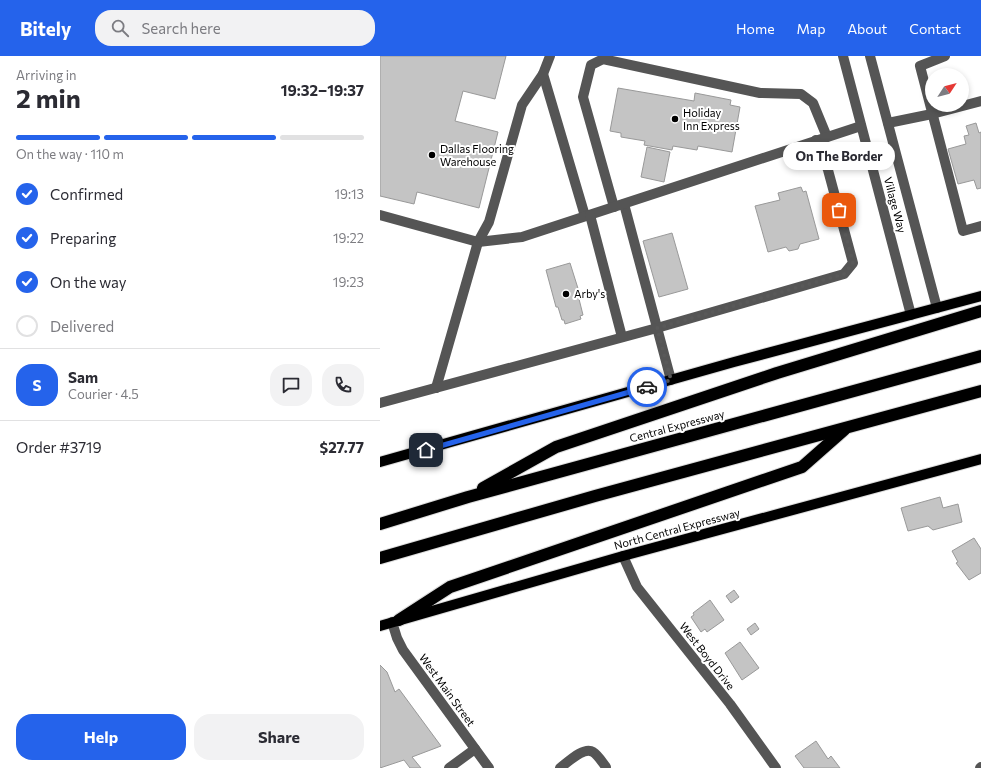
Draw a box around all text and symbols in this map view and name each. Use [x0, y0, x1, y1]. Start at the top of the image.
search box [95, 10, 375, 46]
text: Bitely [20, 17, 71, 40]
icon: search [109, 17, 131, 39]
text: Search here [141, 19, 221, 37]
text: Home [736, 20, 775, 37]
text: Map [797, 20, 825, 37]
text: About [847, 20, 887, 37]
text: Contact [909, 20, 961, 37]
text: Arriving in [16, 67, 76, 83]
north arrow [925, 68, 969, 112]
map controls [925, 68, 969, 112]
text: 19:32–19:37 [281, 81, 364, 99]
text: 2 min [16, 82, 81, 113]
place label: Holiday Inn Express [683, 106, 740, 132]
marker: Holiday Inn Express [670, 114, 680, 124]
place label: Dallas Flooring Warehouse [440, 142, 514, 168]
callout: On The Border [783, 142, 895, 170]
text: On the way · 110 m [16, 146, 124, 162]
text: On The Border [795, 148, 883, 164]
marker: Dallas Flooring Warehouse [427, 150, 437, 160]
street label: Village Way [882, 175, 909, 235]
icon: check [16, 183, 38, 205]
text: Confirmed [50, 185, 123, 203]
text: 19:13 [335, 186, 364, 202]
pin [822, 193, 856, 227]
icon: bag [828, 199, 850, 221]
icon: check [16, 227, 38, 249]
text: Preparing [50, 229, 116, 247]
text: 19:22 [333, 230, 364, 246]
icon: check [16, 271, 38, 293]
text: On the way [50, 273, 127, 291]
text: 19:23 [333, 274, 364, 290]
place label: Arby's [574, 287, 605, 300]
marker: Arby's [561, 289, 571, 299]
text: Delivered [50, 317, 114, 335]
button: chat [270, 364, 312, 406]
button: phone [322, 364, 364, 406]
courier [627, 367, 667, 407]
text: Sam [68, 368, 98, 386]
text: S [32, 376, 42, 394]
icon: car [636, 376, 658, 398]
text: Courier · 4.5 [68, 386, 139, 402]
street label: Central Expressway [628, 406, 726, 444]
pin [409, 433, 443, 467]
text: Order #3719 [16, 438, 102, 456]
text: $27.77 [320, 438, 364, 456]
icon: home [415, 439, 437, 461]
street label: North Central Expressway [612, 505, 742, 552]
street label: West Boyd Drive [677, 619, 738, 692]
street label: West Main Street [417, 651, 478, 729]
button: Help [16, 714, 186, 760]
button: Share [194, 714, 364, 760]

